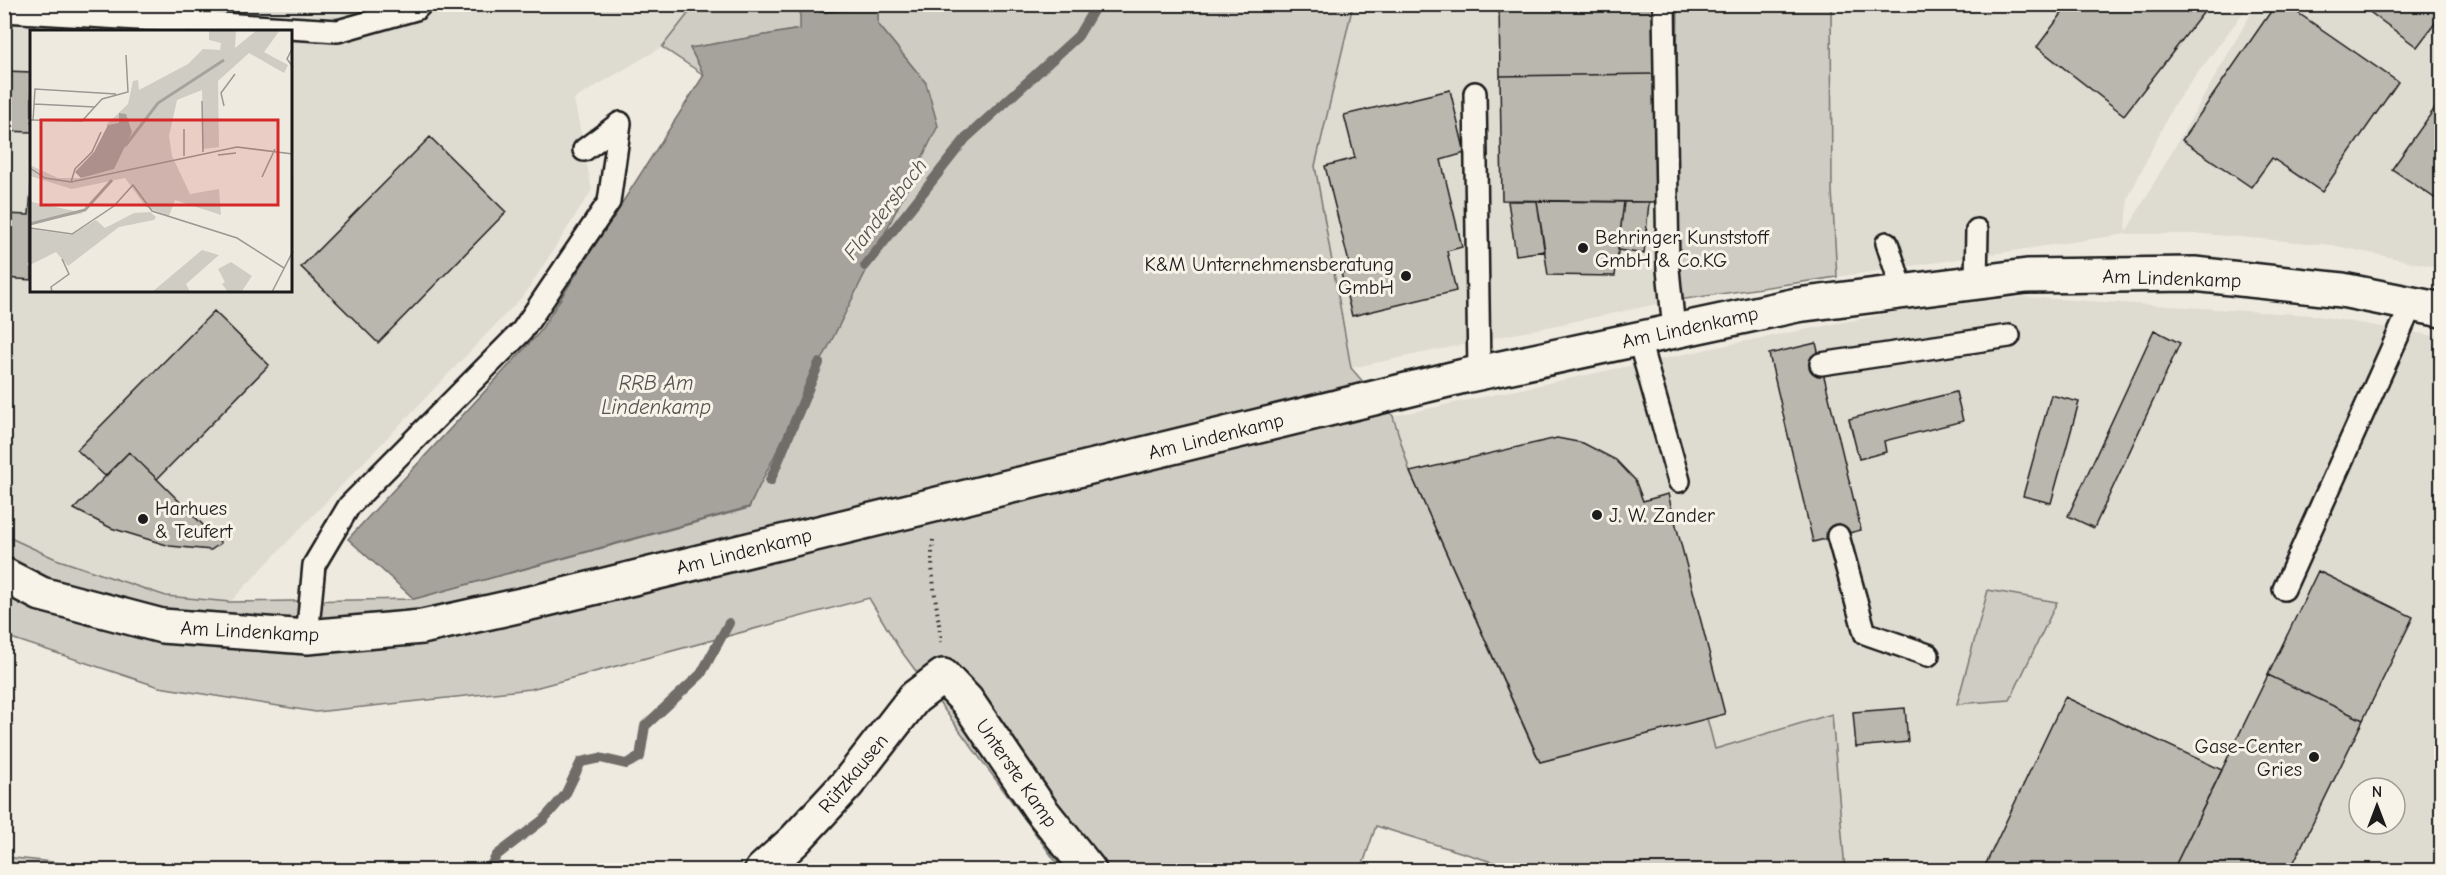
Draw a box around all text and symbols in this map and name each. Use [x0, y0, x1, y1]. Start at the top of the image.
inset map [30, 30, 292, 292]
water label: Flandersbach [838, 154, 932, 264]
place label: Behringer Kunststoff GmbH & Co.KG [1595, 226, 1770, 272]
marker: Behringer Kunststoff GmbH & Co.KG [1576, 241, 1590, 255]
place label: K&M Unternehmensberatung GmbH [1145, 253, 1394, 299]
street label: Am Lindenkamp [2102, 265, 2242, 292]
marker: K&M Unternehmensberatung GmbH [1399, 269, 1413, 283]
street label: Am Lindenkamp [1620, 302, 1760, 353]
water label: RRB Am Lindenkamp [601, 371, 711, 419]
street label: Am Lindenkamp [1146, 409, 1286, 464]
place label: Harhues & Teufert [155, 497, 234, 543]
place label: J. W. Zander [1609, 504, 1715, 527]
marker: J. W. Zander [1590, 508, 1604, 522]
marker: Harhues & Teufert [136, 512, 150, 526]
street label: Am Lindenkamp [674, 524, 814, 579]
street label: Am Lindenkamp [180, 616, 320, 647]
street label: Unterste Kamp [971, 715, 1062, 832]
street label: Rützkausen [814, 729, 893, 817]
place label: Gase-Center Gries [2195, 735, 2302, 781]
marker: Gase-Center Gries [2307, 750, 2321, 764]
north arrow [2347, 776, 2407, 836]
text: N [2372, 783, 2382, 801]

